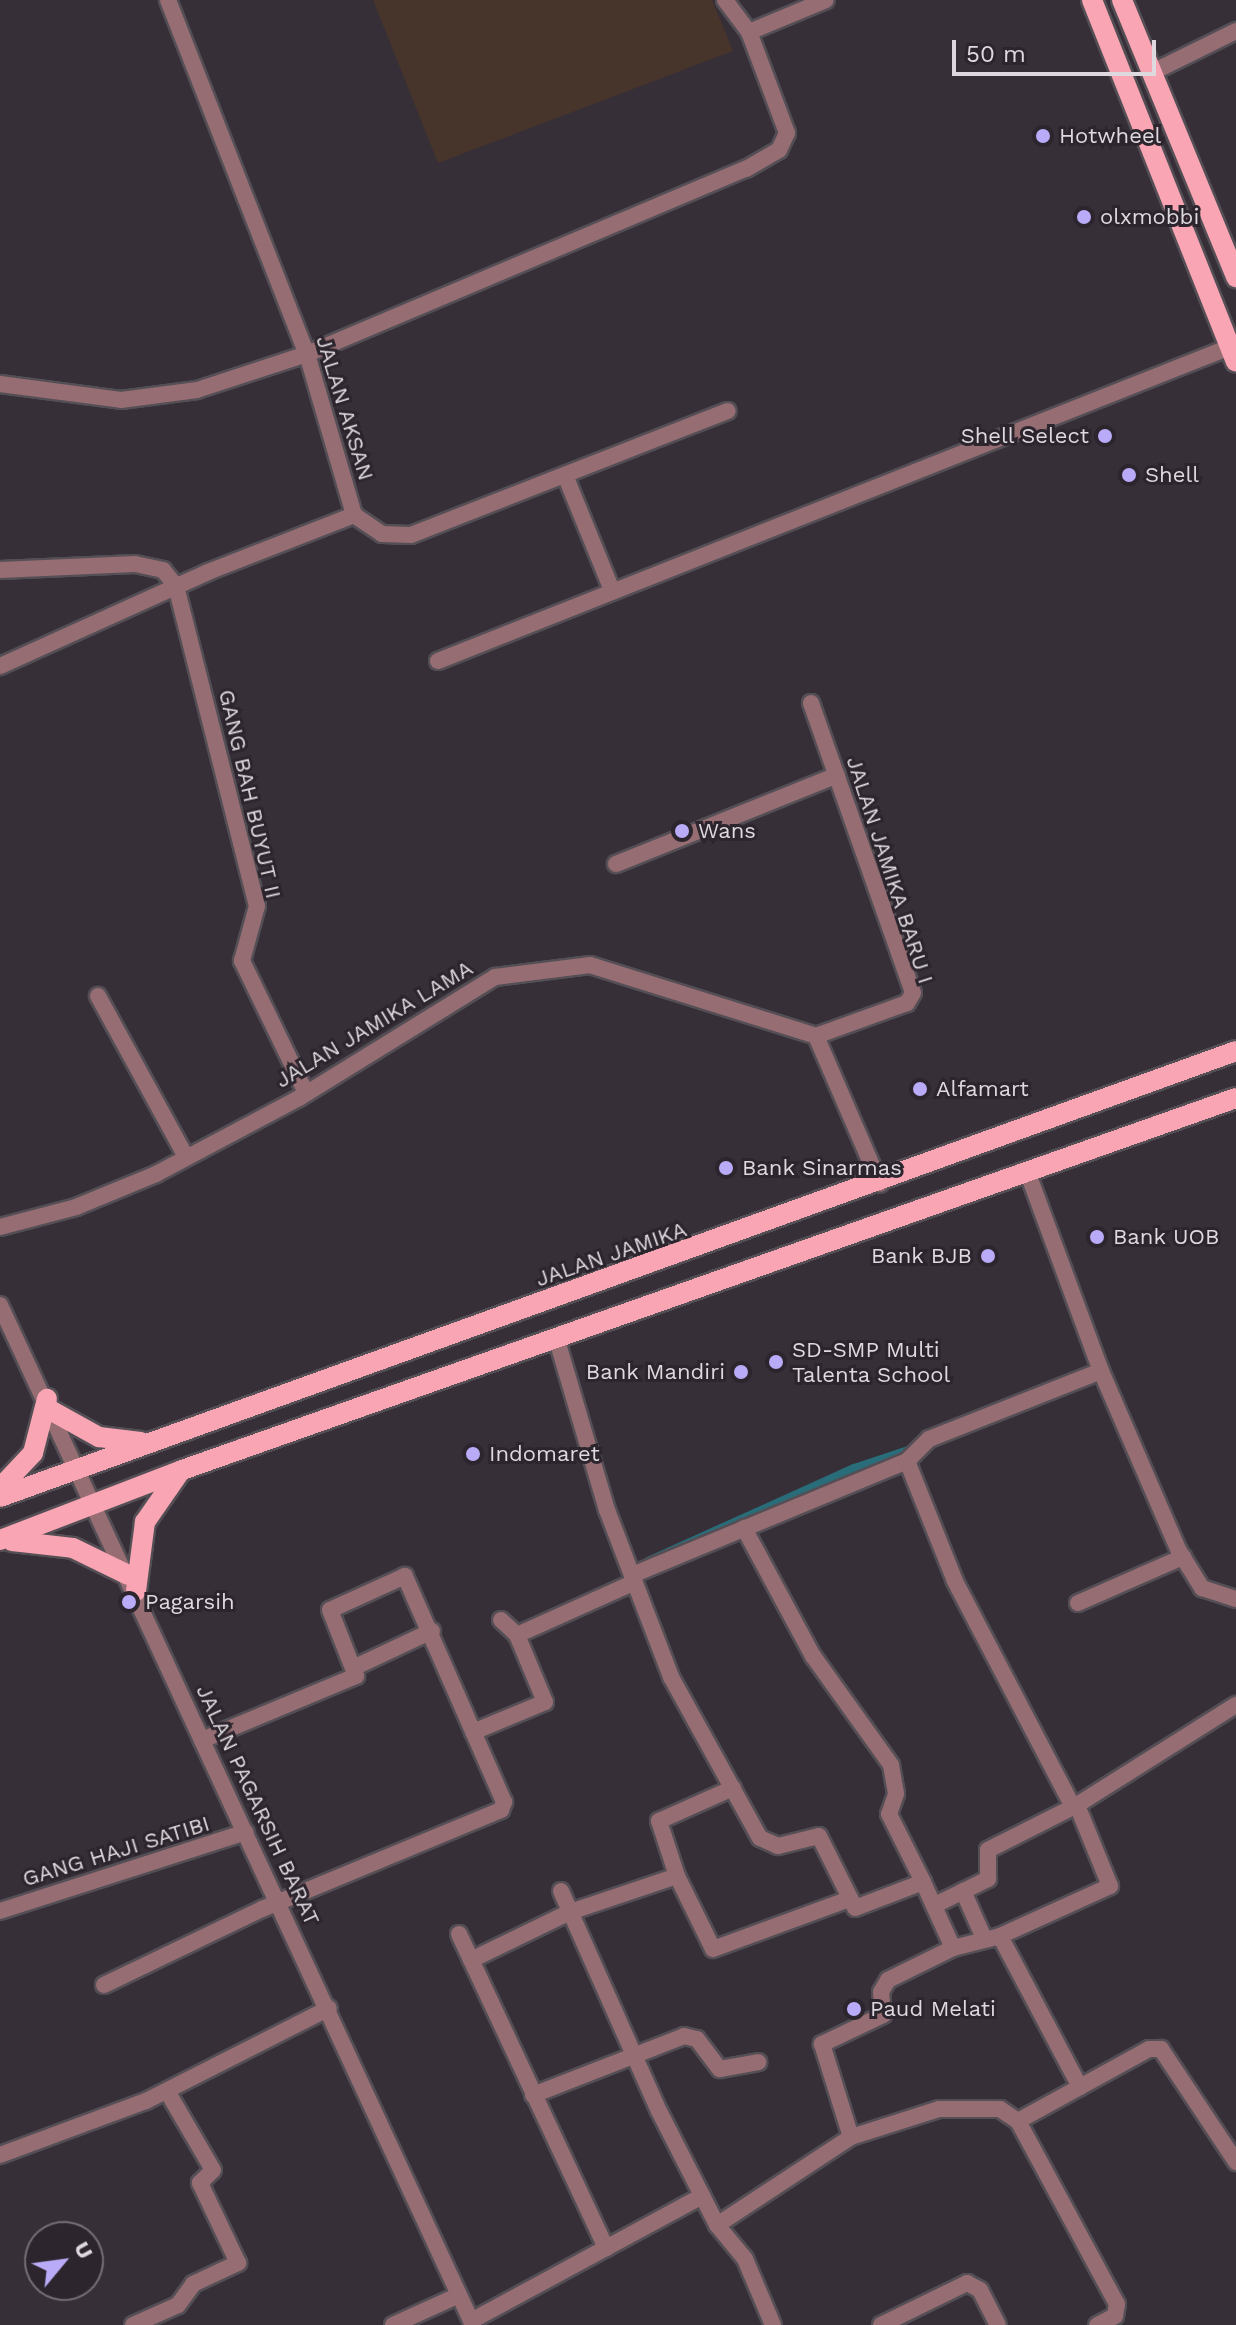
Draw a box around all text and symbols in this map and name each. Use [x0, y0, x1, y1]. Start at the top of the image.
scale bar [956, 24, 1160, 74]
text: 50 m [966, 40, 1026, 68]
place label: Hotwheel [1059, 123, 1161, 149]
marker: Hotwheel [1034, 127, 1052, 145]
place label: olxmobbi [1100, 204, 1199, 230]
marker: olxmobbi [1075, 208, 1093, 226]
street label: JALAN AKSAN [310, 332, 380, 484]
place label: Shell Select [960, 423, 1089, 449]
marker: Shell Select [1096, 427, 1114, 445]
place label: Shell [1145, 462, 1199, 488]
marker: Shell [1120, 466, 1138, 484]
street label: GANG BAH BUYUT II [213, 687, 287, 901]
street label: JALAN JAMIKA BARU I [841, 752, 939, 988]
place label: Wans [698, 818, 756, 844]
marker: Wans [673, 822, 691, 840]
street label: JALAN JAMIKA LAMA [270, 954, 478, 1094]
place label: Alfamart [936, 1076, 1029, 1102]
marker: Alfamart [911, 1080, 929, 1098]
place label: Bank Sinarmas [742, 1155, 902, 1181]
marker: Bank Sinarmas [717, 1159, 735, 1177]
street label: JALAN JAMIKA [532, 1216, 690, 1292]
place label: Bank UOB [1113, 1224, 1220, 1250]
marker: Bank UOB [1088, 1228, 1106, 1246]
place label: Bank BJB [870, 1243, 972, 1269]
marker: Bank BJB [979, 1247, 997, 1265]
place label: SD-SMP Multi Talenta School [792, 1336, 951, 1388]
marker: SD-SMP Multi Talenta School [767, 1353, 785, 1371]
place label: Bank Mandiri [585, 1359, 725, 1385]
marker: Bank Mandiri [732, 1363, 750, 1381]
place label: Indomaret [489, 1441, 600, 1467]
marker: Indomaret [464, 1445, 482, 1463]
place label: Pagarsih [145, 1589, 235, 1615]
marker: Pagarsih [120, 1593, 138, 1611]
street label: JALAN PAGARSIH BARAT [191, 1680, 325, 1930]
street label: GANG HAJI SATIBI [19, 1810, 213, 1892]
place label: Paud Melati [870, 1996, 996, 2022]
marker: Paud Melati [845, 2000, 863, 2018]
north arrow [24, 2221, 104, 2301]
text: U [69, 2237, 98, 2263]

